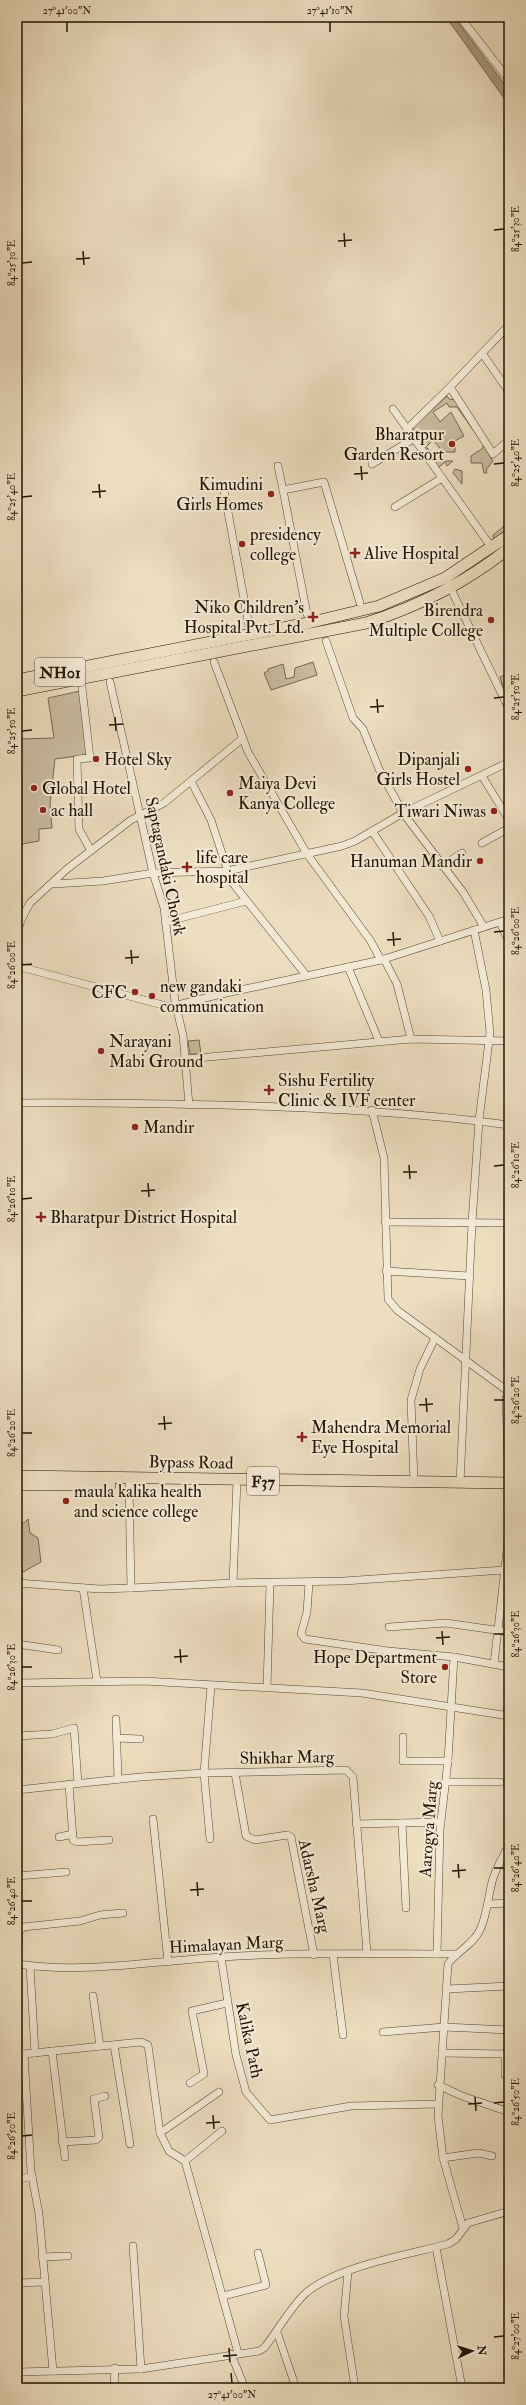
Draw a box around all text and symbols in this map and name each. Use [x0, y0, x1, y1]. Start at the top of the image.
text: 27°41'00"N [43, 5, 91, 17]
text: 27°41'10"N [307, 5, 353, 17]
text: 84°25'30"E [510, 206, 522, 252]
text: 84°25'30"E [6, 240, 18, 286]
place label: Bharatpur Garden Resort [344, 424, 445, 465]
marker: Bharatpur Garden Resort [447, 439, 457, 449]
text: 84°25'40"E [510, 439, 522, 487]
text: 84°25'40"E [6, 473, 18, 521]
place label: Kimudini Girls Homes [176, 474, 263, 515]
marker: Kimudini Girls Homes [266, 489, 276, 499]
place label: presidency college [249, 524, 321, 565]
marker: presidency college [237, 539, 247, 549]
place label: Alive Hospital [363, 543, 460, 565]
marker: Alive Hospital [349, 547, 361, 559]
place label: Niko Children's Hospital Pvt. Ltd. [184, 597, 304, 639]
place label: Birendra Multiple College [369, 600, 484, 642]
marker: Niko Children's Hospital Pvt. Ltd. [307, 611, 319, 623]
marker: Birendra Multiple College [486, 615, 496, 625]
road number: NH01 [35, 658, 85, 686]
text: 84°25'50"E [510, 674, 522, 720]
text: 84°25'50"E [6, 708, 18, 754]
place label: Hotel Sky [104, 749, 172, 771]
place label: Dipanjali Girls Hostel [376, 749, 461, 790]
marker: Hotel Sky [91, 754, 101, 764]
marker: Dipanjali Girls Hostel [463, 764, 473, 774]
place label: Maiya Devi Kanya College [238, 773, 335, 815]
place label: Global Hotel [42, 778, 132, 799]
marker: Global Hotel [29, 783, 39, 793]
marker: Maiya Devi Kanya College [225, 788, 235, 798]
street label: Saptagandaki Chowk [140, 795, 190, 938]
place label: ac hall [51, 800, 94, 821]
place label: Tiwari Niwas [395, 801, 486, 822]
marker: ac hall [38, 805, 48, 815]
marker: Tiwari Niwas [489, 806, 499, 816]
place label: life care hospital [196, 847, 249, 889]
place label: Hanuman Mandir [350, 851, 473, 872]
marker: Hanuman Mandir [475, 856, 485, 866]
marker: life care hospital [181, 861, 193, 873]
text: 84°26'00"E [510, 907, 522, 955]
text: 84°26'00"E [6, 941, 18, 989]
place label: new gandaki communication [160, 976, 264, 1017]
place label: CFC [91, 982, 127, 1003]
marker: CFC [130, 987, 140, 997]
marker: new gandaki communication [147, 991, 157, 1001]
place label: Narayani Mabi Ground [109, 1031, 204, 1072]
marker: Narayani Mabi Ground [96, 1046, 106, 1056]
place label: Sishu Fertility Clinic & IVF center [278, 1070, 416, 1111]
marker: Sishu Fertility Clinic & IVF center [263, 1084, 275, 1096]
place label: Mandir [143, 1117, 195, 1138]
marker: Mandir [130, 1122, 140, 1132]
text: 84°26'10"E [510, 1142, 522, 1188]
text: 84°26'10"E [6, 1176, 18, 1222]
place label: Bharatpur District Hospital [50, 1207, 238, 1229]
marker: Bharatpur District Hospital [35, 1211, 47, 1223]
text: 84°26'20"E [510, 1376, 522, 1424]
text: 84°26'20"E [6, 1409, 18, 1457]
place label: Mahendra Memorial Eye Hospital [311, 1417, 452, 1459]
marker: Mahendra Memorial Eye Hospital [296, 1431, 308, 1443]
street label: Bypass Road [148, 1451, 234, 1475]
road number: F37 [247, 1467, 279, 1495]
place label: maula kalika health and science college [74, 1481, 202, 1522]
marker: maula kalika health and science college [61, 1496, 71, 1506]
text: 84°26'30"E [510, 1611, 522, 1657]
text: 84°26'30"E [6, 1644, 18, 1690]
place label: Hope Department Store [313, 1647, 437, 1688]
marker: Hope Department Store [440, 1662, 450, 1672]
street label: Shikhar Marg [239, 1746, 335, 1769]
street label: Aarogya Marg [415, 1779, 443, 1879]
street label: Adarsha Marg [293, 1836, 336, 1936]
text: 84°26'40"E [510, 1844, 522, 1892]
text: 84°26'40"E [6, 1877, 18, 1925]
street label: Himalayan Marg [168, 1931, 284, 1959]
street label: Kalika Path [231, 2000, 268, 2080]
text: 84°26'50"E [510, 2078, 522, 2126]
text: 84°26'50"E [6, 2112, 18, 2160]
text: 84°27'00"E [510, 2312, 522, 2360]
north arrow [452, 2331, 492, 2371]
text: N [475, 2344, 488, 2357]
text: 27°41'00"N [208, 2389, 256, 2401]

